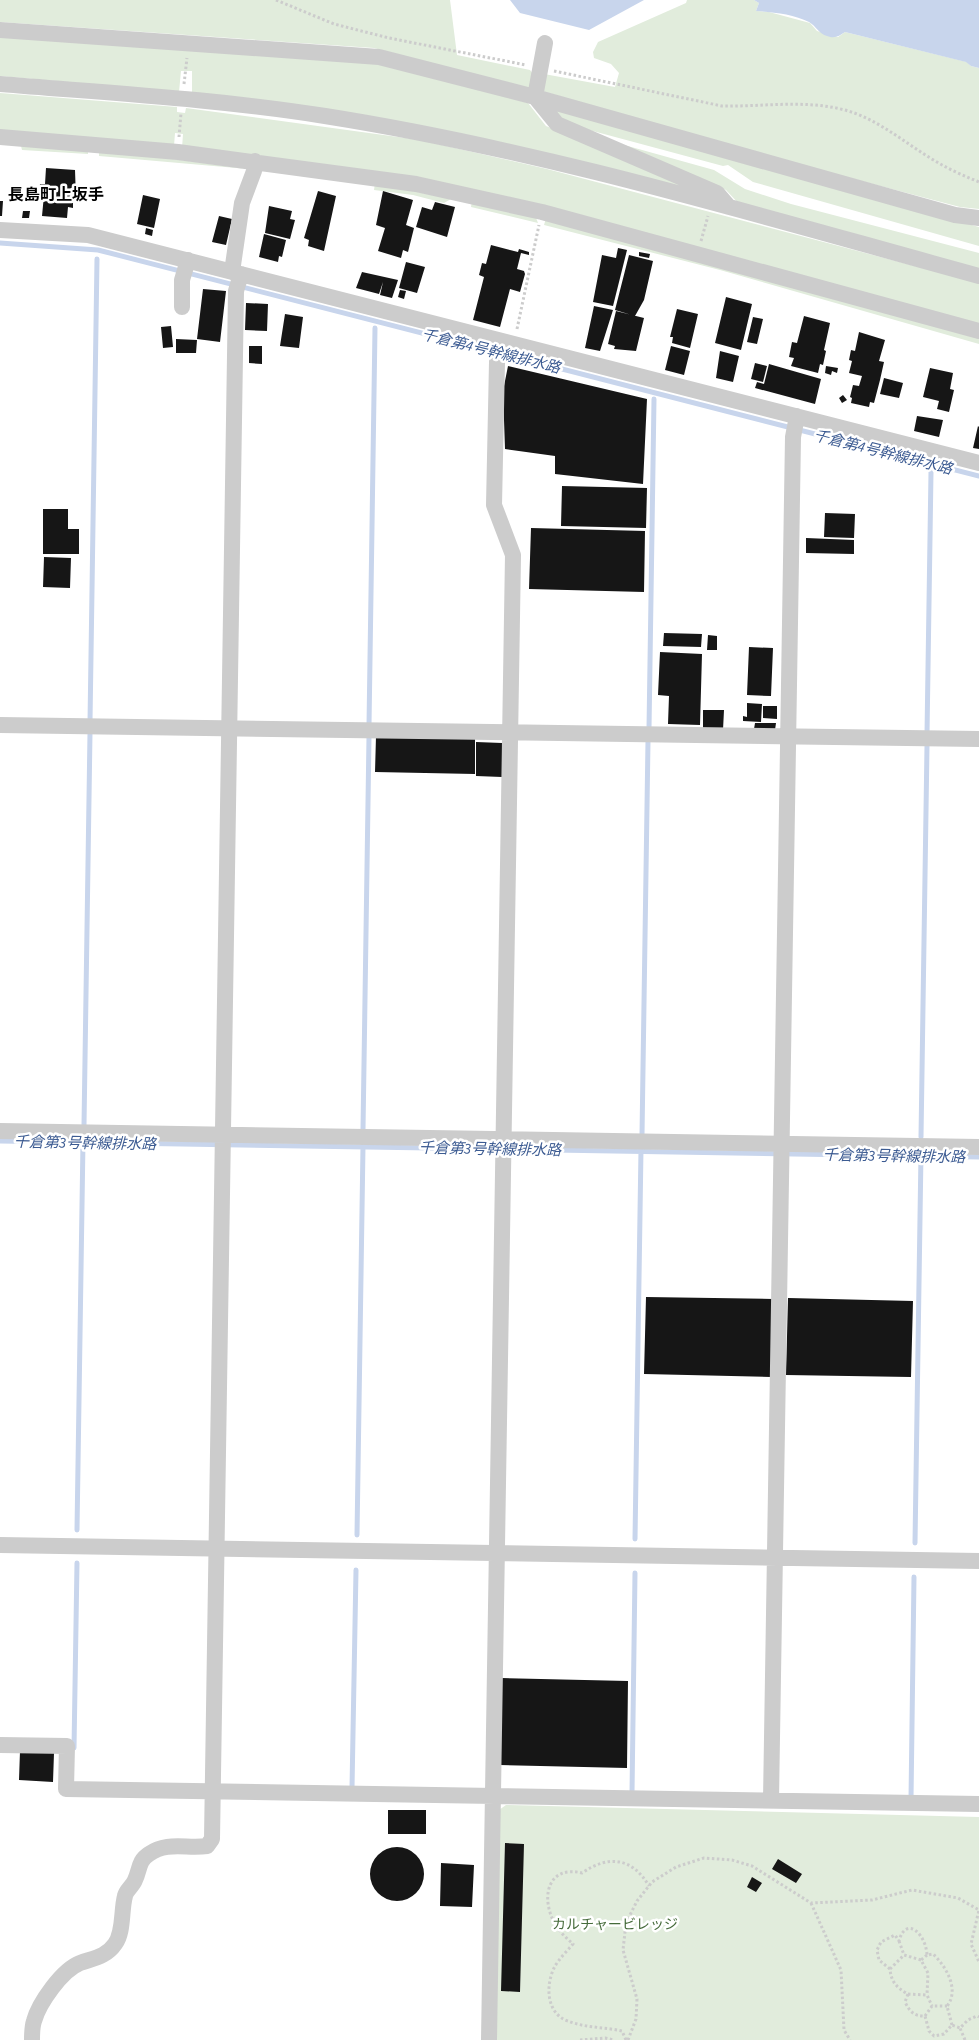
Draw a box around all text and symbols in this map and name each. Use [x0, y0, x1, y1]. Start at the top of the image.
district label: 長島町上坂手 [8, 184, 104, 206]
water label: 千倉第4号幹線排水路 [419, 324, 564, 379]
water label: 千倉第4号幹線排水路 [811, 425, 956, 480]
water label: 千倉第3号幹線排水路 [14, 1132, 158, 1155]
water label: 千倉第3号幹線排水路 [419, 1138, 563, 1161]
water label: 千倉第3号幹線排水路 [823, 1145, 967, 1168]
park label: カルチャービレッジ [552, 1915, 678, 1935]

